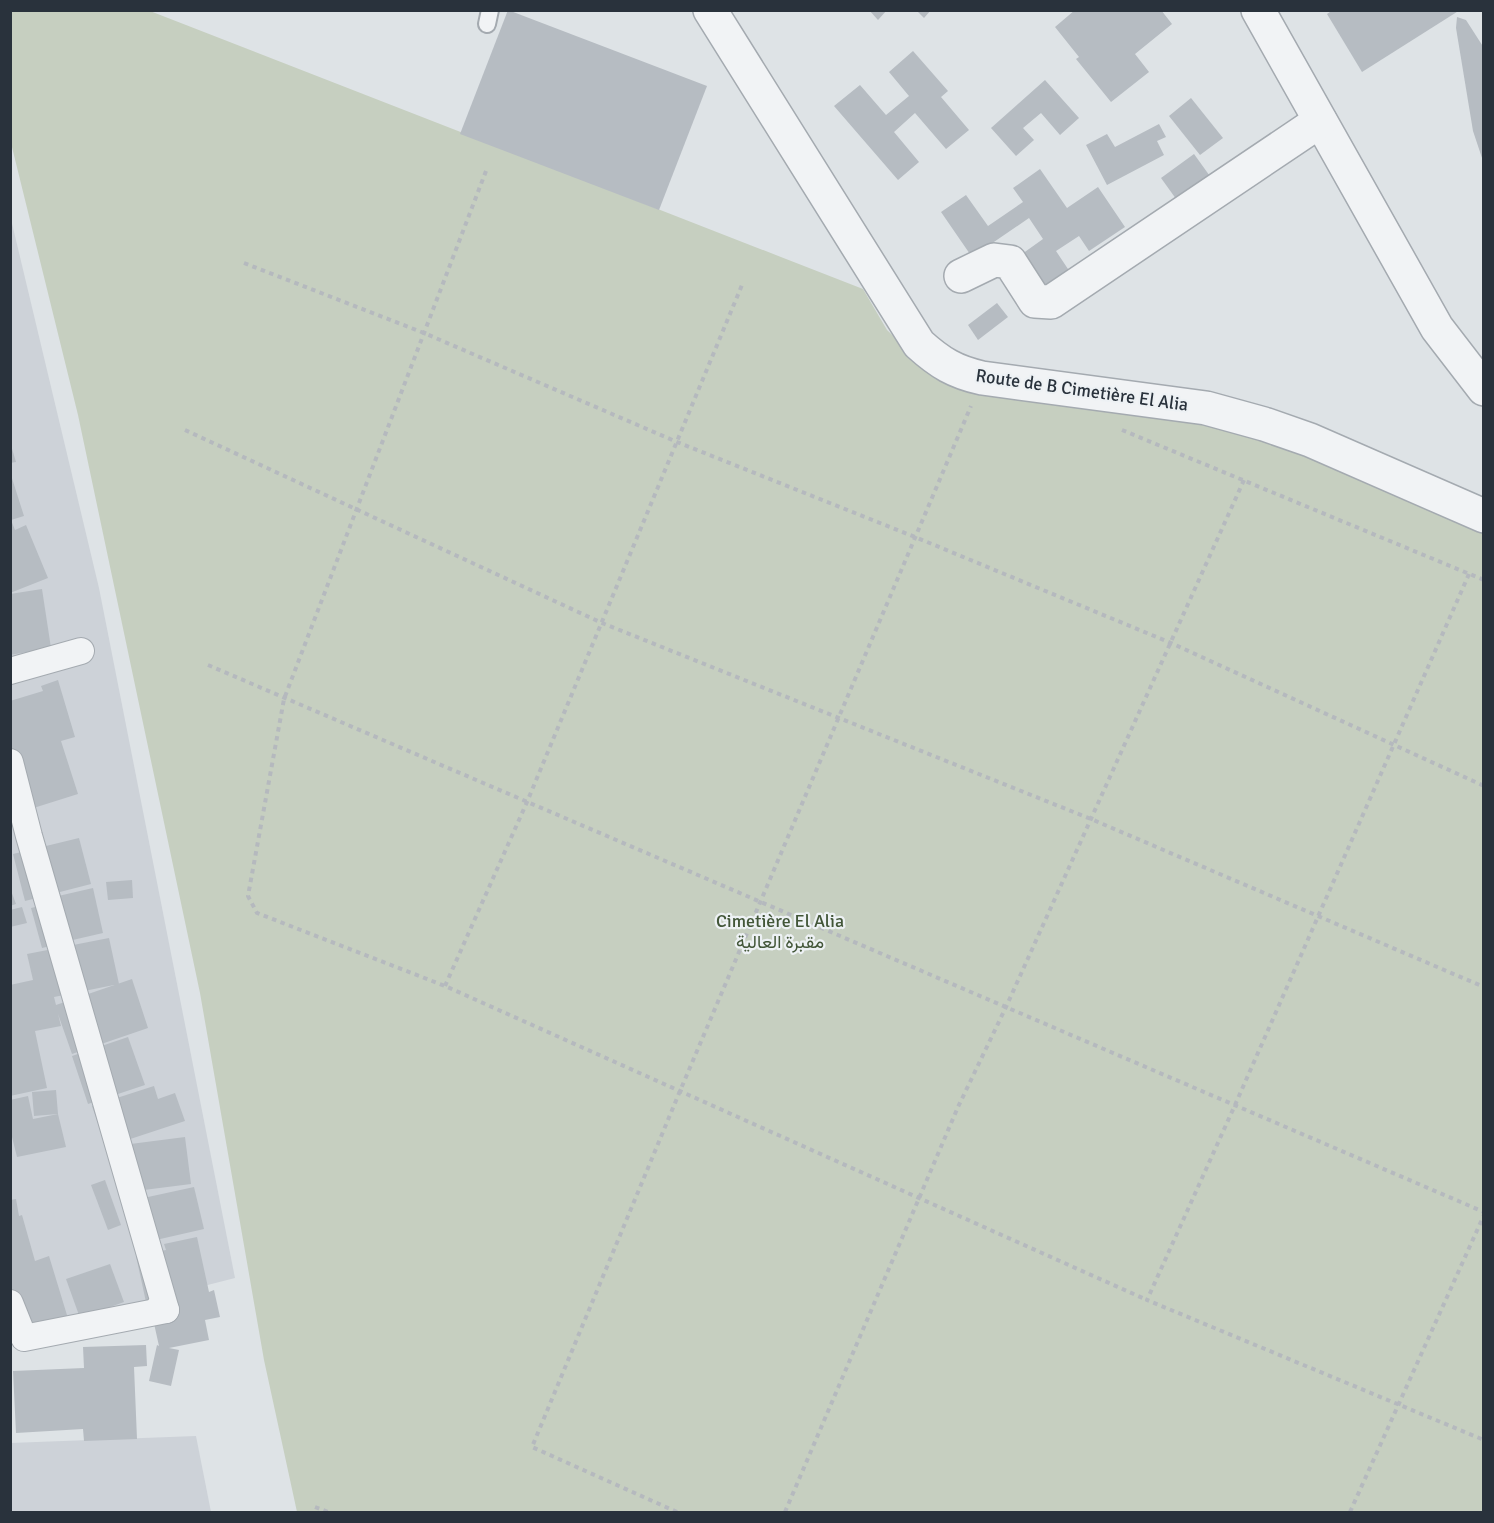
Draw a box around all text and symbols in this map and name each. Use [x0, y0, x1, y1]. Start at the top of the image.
street label: Route de B Cimetière El Alia [974, 364, 1190, 416]
park label: Cimetière El Alia مقبرة العالية [716, 910, 844, 953]

